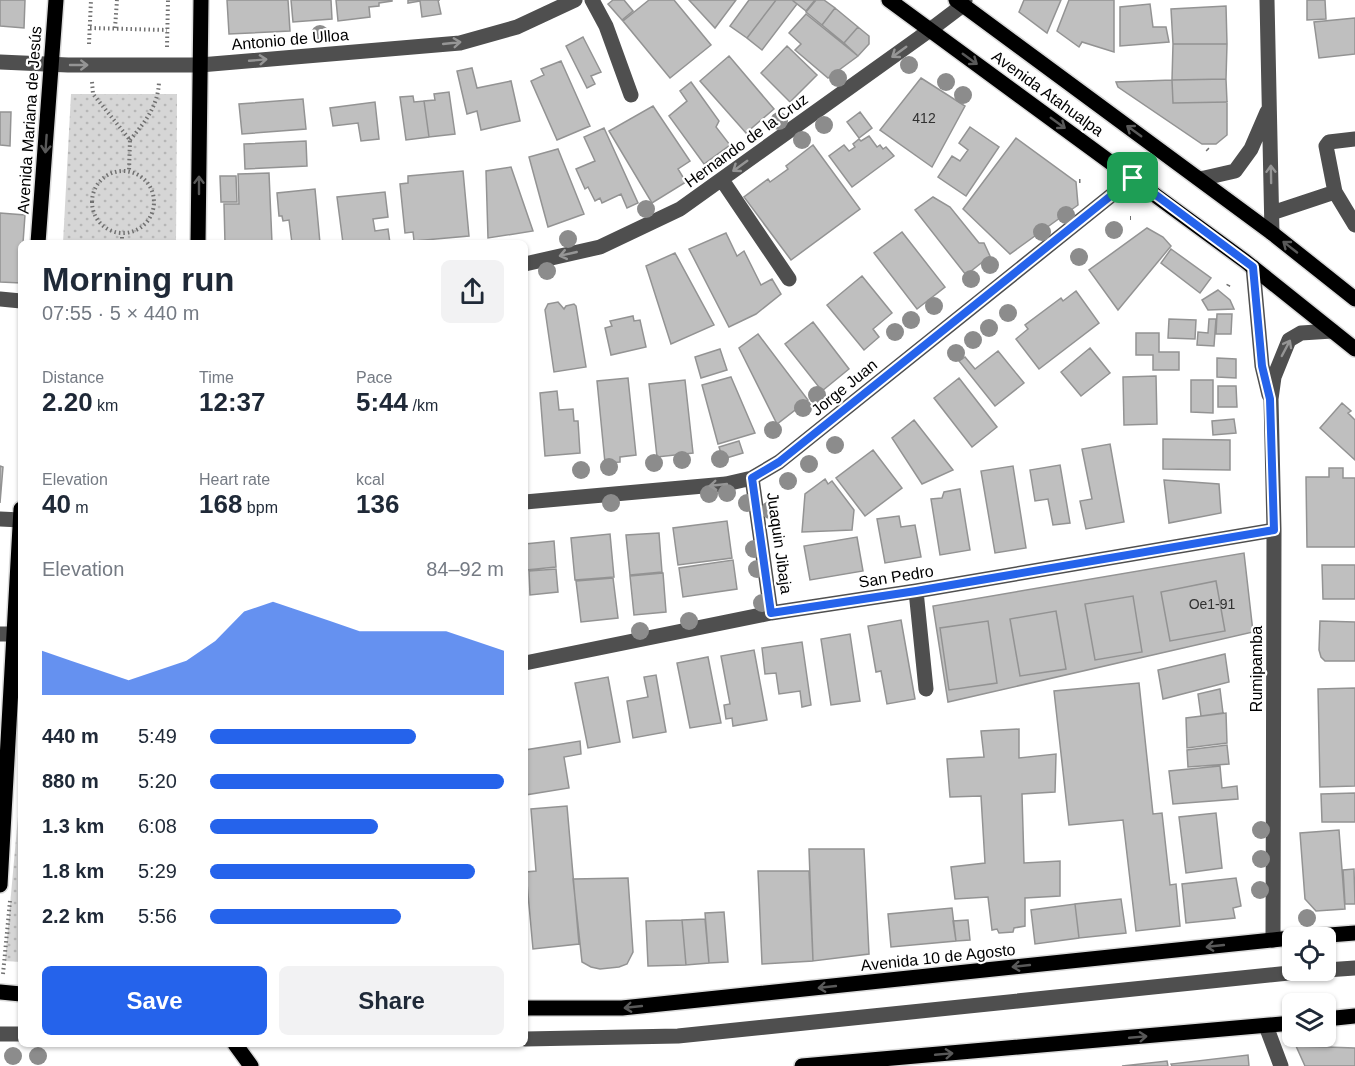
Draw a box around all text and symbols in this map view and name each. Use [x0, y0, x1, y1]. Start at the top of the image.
street label: Avenida Mariana de Jesús [14, 26, 45, 215]
street label: Antonio de Ulloa [231, 26, 349, 53]
one-way arrow [442, 37, 462, 48]
one-way arrow [891, 46, 907, 59]
street label: Avenida Atahualpa [989, 47, 1107, 139]
one-way arrow [962, 53, 978, 66]
one-way arrow [247, 54, 267, 65]
one-way arrow [69, 59, 89, 71]
street label: Hernando de la Cruz [682, 90, 811, 191]
house number: 412 [912, 110, 936, 126]
one-way arrow [1049, 117, 1065, 129]
one-way arrow [1126, 124, 1142, 137]
one-way arrow [40, 134, 51, 153]
pin [1107, 152, 1158, 203]
one-way arrow [733, 160, 749, 172]
icon: arrive [1116, 161, 1149, 194]
one-way arrow [1266, 165, 1277, 185]
one-way arrow [193, 175, 205, 195]
one-way arrow [1282, 240, 1298, 253]
one-way arrow [559, 248, 578, 260]
button: share [441, 260, 504, 323]
text: Morning run [42, 261, 234, 298]
text: 07:55 · 5 × 440 m [42, 302, 199, 324]
one-way arrow [1281, 340, 1292, 358]
street label: Jorge Juan [808, 356, 880, 419]
text: Distance [42, 369, 104, 386]
text: Time [199, 369, 234, 386]
text: Pace [356, 369, 392, 386]
text: 2.20 [42, 387, 93, 417]
text: 12:37 [199, 387, 266, 417]
text: 5:44 [356, 387, 408, 417]
text: km [93, 397, 118, 414]
text: /km [408, 397, 438, 414]
text: Elevation [42, 471, 108, 488]
text: Heart rate [199, 471, 270, 488]
text: kcal [356, 471, 384, 488]
one-way arrow [708, 480, 728, 491]
text: 40 [42, 489, 71, 519]
text: 168 [199, 489, 242, 519]
text: 136 [356, 489, 399, 519]
street label: Juaquin Jibaja [764, 491, 795, 595]
text: m [71, 499, 89, 516]
text: bpm [242, 499, 278, 516]
text: Elevation [42, 558, 124, 580]
text: 84–92 m [426, 558, 504, 580]
street label: San Pedro [857, 562, 935, 591]
house number: Oe1-91 [1189, 596, 1236, 612]
street label: Rumipamba [1248, 626, 1265, 712]
text: 440 m [42, 725, 99, 747]
text: 5:49 [138, 725, 177, 747]
text: 880 m [42, 770, 99, 792]
text: 5:20 [138, 770, 177, 792]
text: 1.3 km [42, 815, 104, 837]
text: 6:08 [138, 815, 177, 837]
text: 1.8 km [42, 860, 104, 882]
text: 5:29 [138, 860, 177, 882]
text: 2.2 km [42, 905, 104, 927]
text: 5:56 [138, 905, 177, 927]
map controls [1282, 927, 1336, 1047]
button: locate [1282, 927, 1336, 981]
street label: Avenida 10 de Agosto [860, 941, 1016, 974]
one-way arrow [1206, 941, 1225, 952]
one-way arrow [1012, 961, 1031, 972]
button: Save [42, 966, 267, 1035]
button: Share [279, 966, 504, 1035]
one-way arrow [818, 981, 838, 992]
button: layers [1282, 993, 1336, 1047]
one-way arrow [624, 1002, 644, 1013]
one-way arrow [1128, 1031, 1148, 1042]
one-way arrow [933, 1048, 953, 1059]

